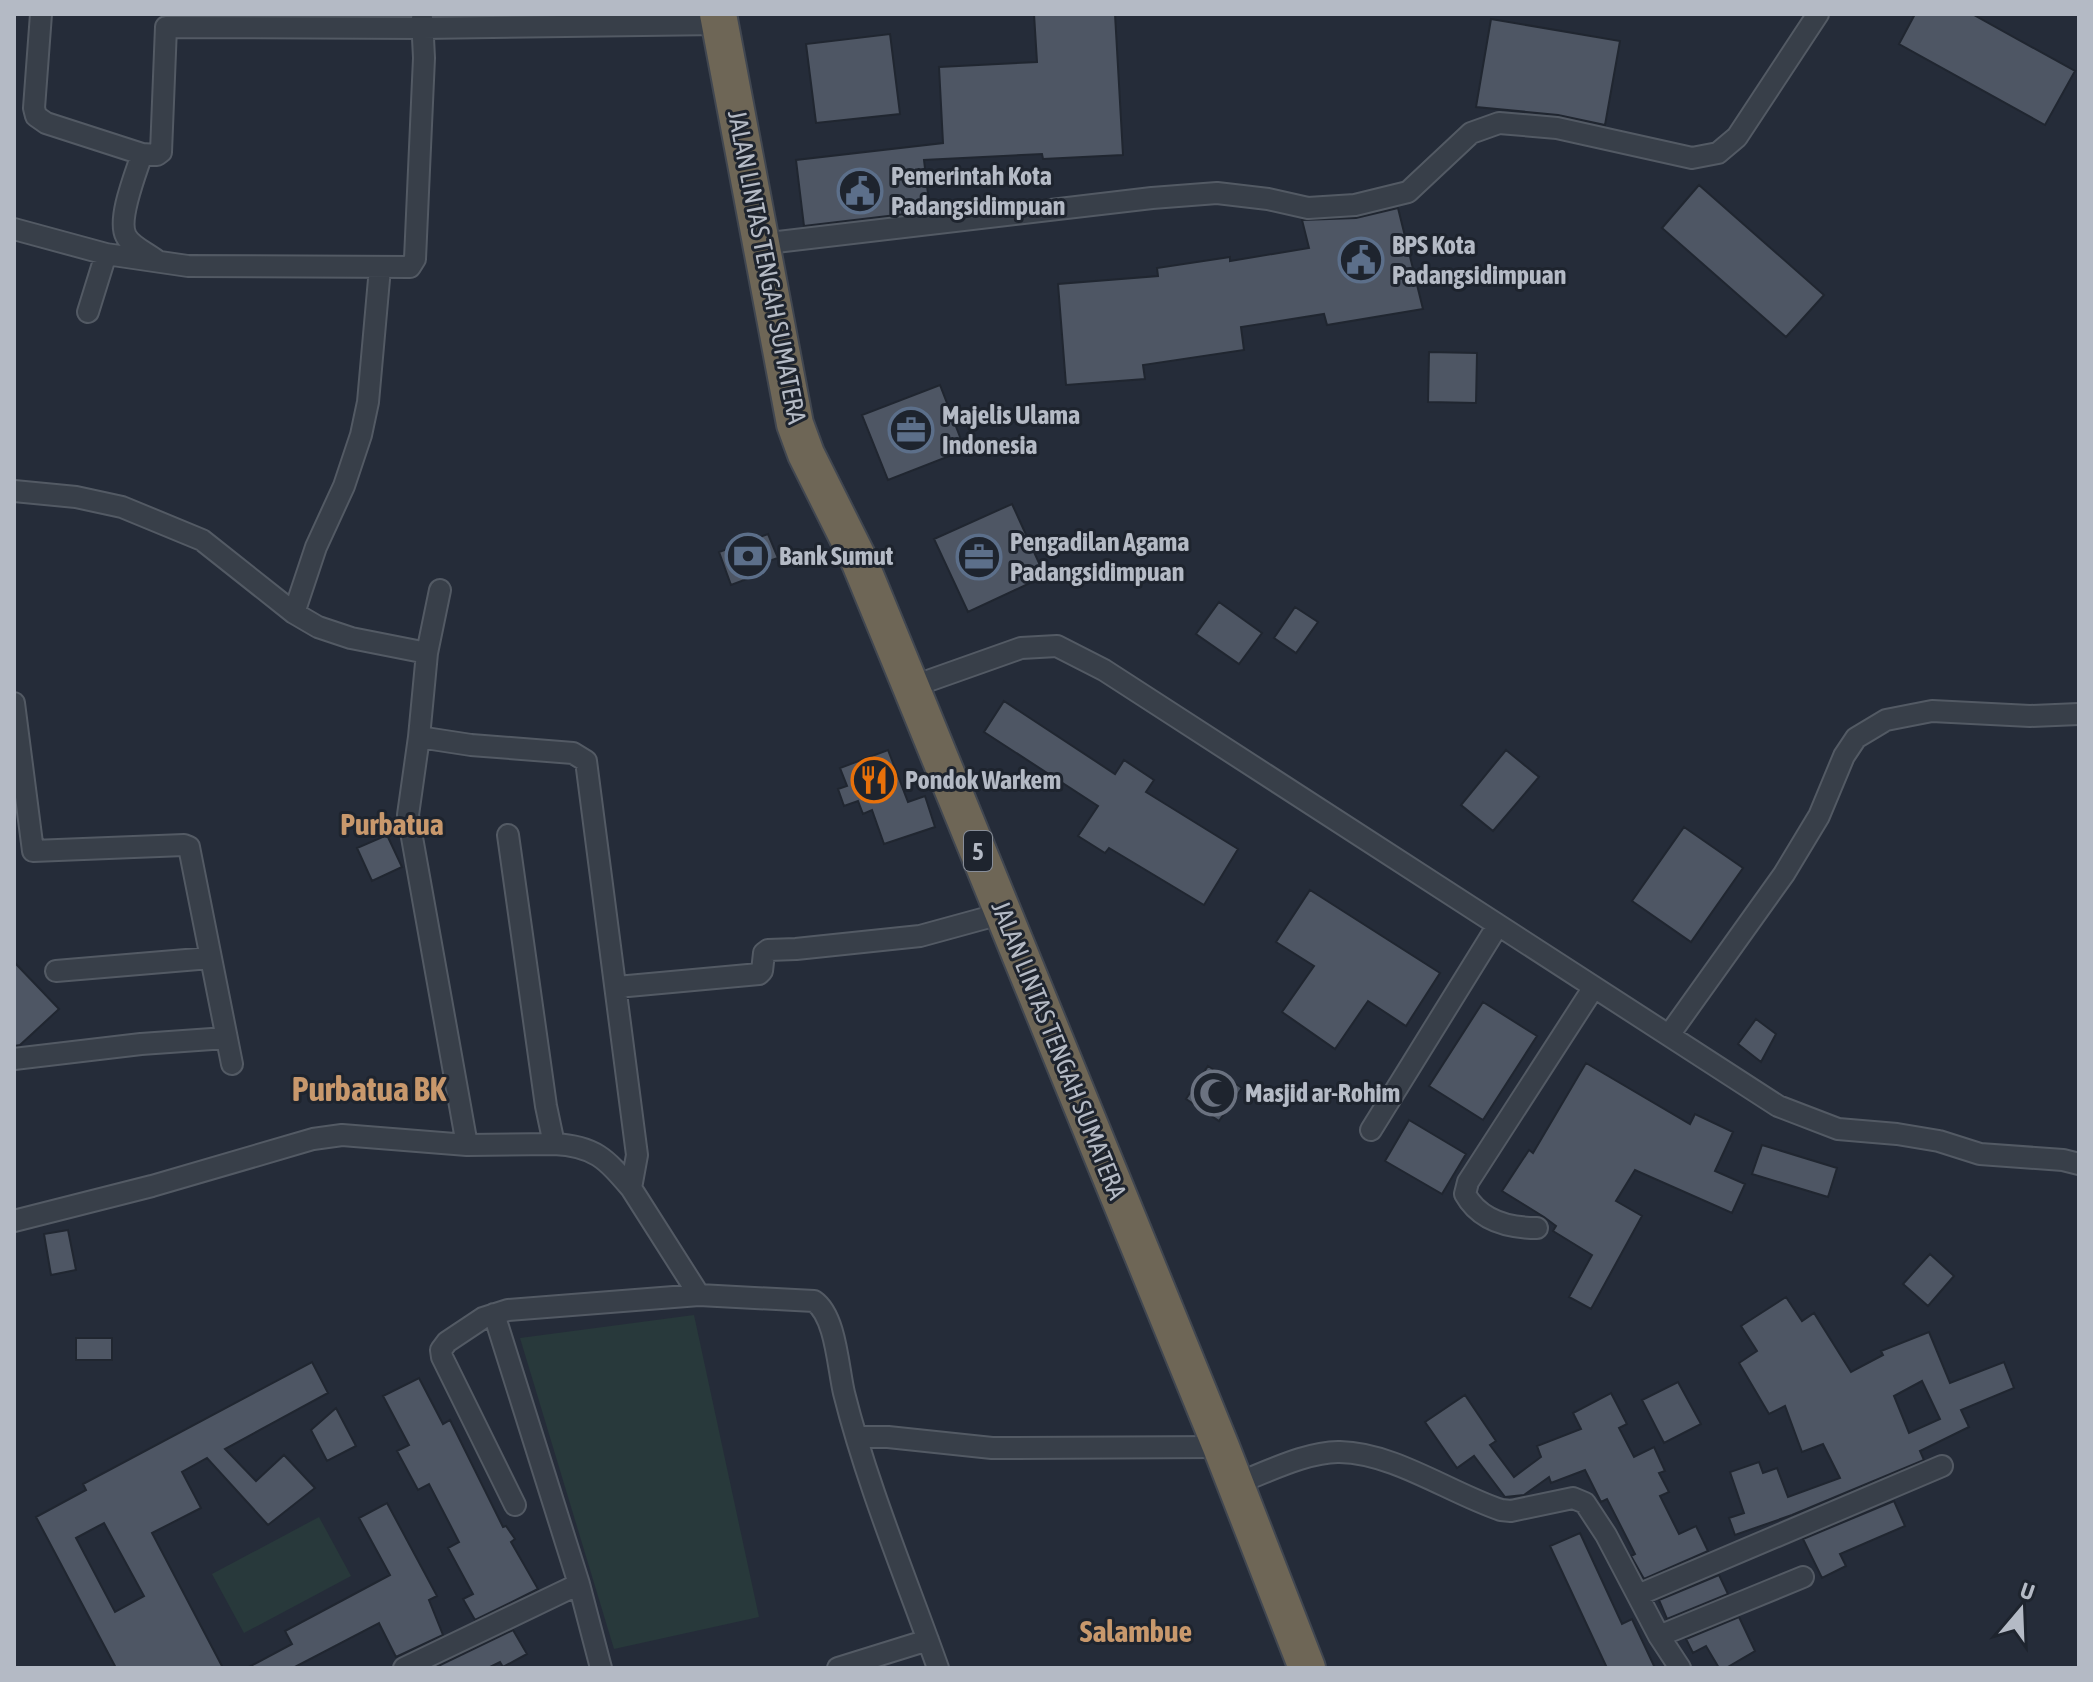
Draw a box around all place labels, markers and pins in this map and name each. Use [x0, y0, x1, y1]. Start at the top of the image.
place label: Pemerintah Kota Padangsidimpuan [891, 161, 1065, 221]
public building icon: Pemerintah Kota Padangsidimpuan [836, 167, 884, 215]
place label: BPS Kota Padangsidimpuan [1392, 230, 1566, 290]
public building icon: BPS Kota Padangsidimpuan [1337, 236, 1385, 284]
place label: Majelis Ulama Indonesia [942, 400, 1080, 460]
office icon: Majelis Ulama Indonesia [887, 406, 935, 454]
place label: Pengadilan Agama Padangsidimpuan [1010, 527, 1189, 587]
bank icon: Bank Sumut [724, 532, 772, 580]
office icon: Pengadilan Agama Padangsidimpuan [955, 533, 1003, 581]
place label: Bank Sumut [779, 541, 894, 571]
restaurant icon: Pondok Warkem [850, 756, 898, 804]
place label: Pondok Warkem [905, 765, 1061, 795]
mosque icon: Masjid ar-Rohim [1190, 1069, 1238, 1117]
place label: Masjid ar-Rohim [1245, 1078, 1400, 1108]

